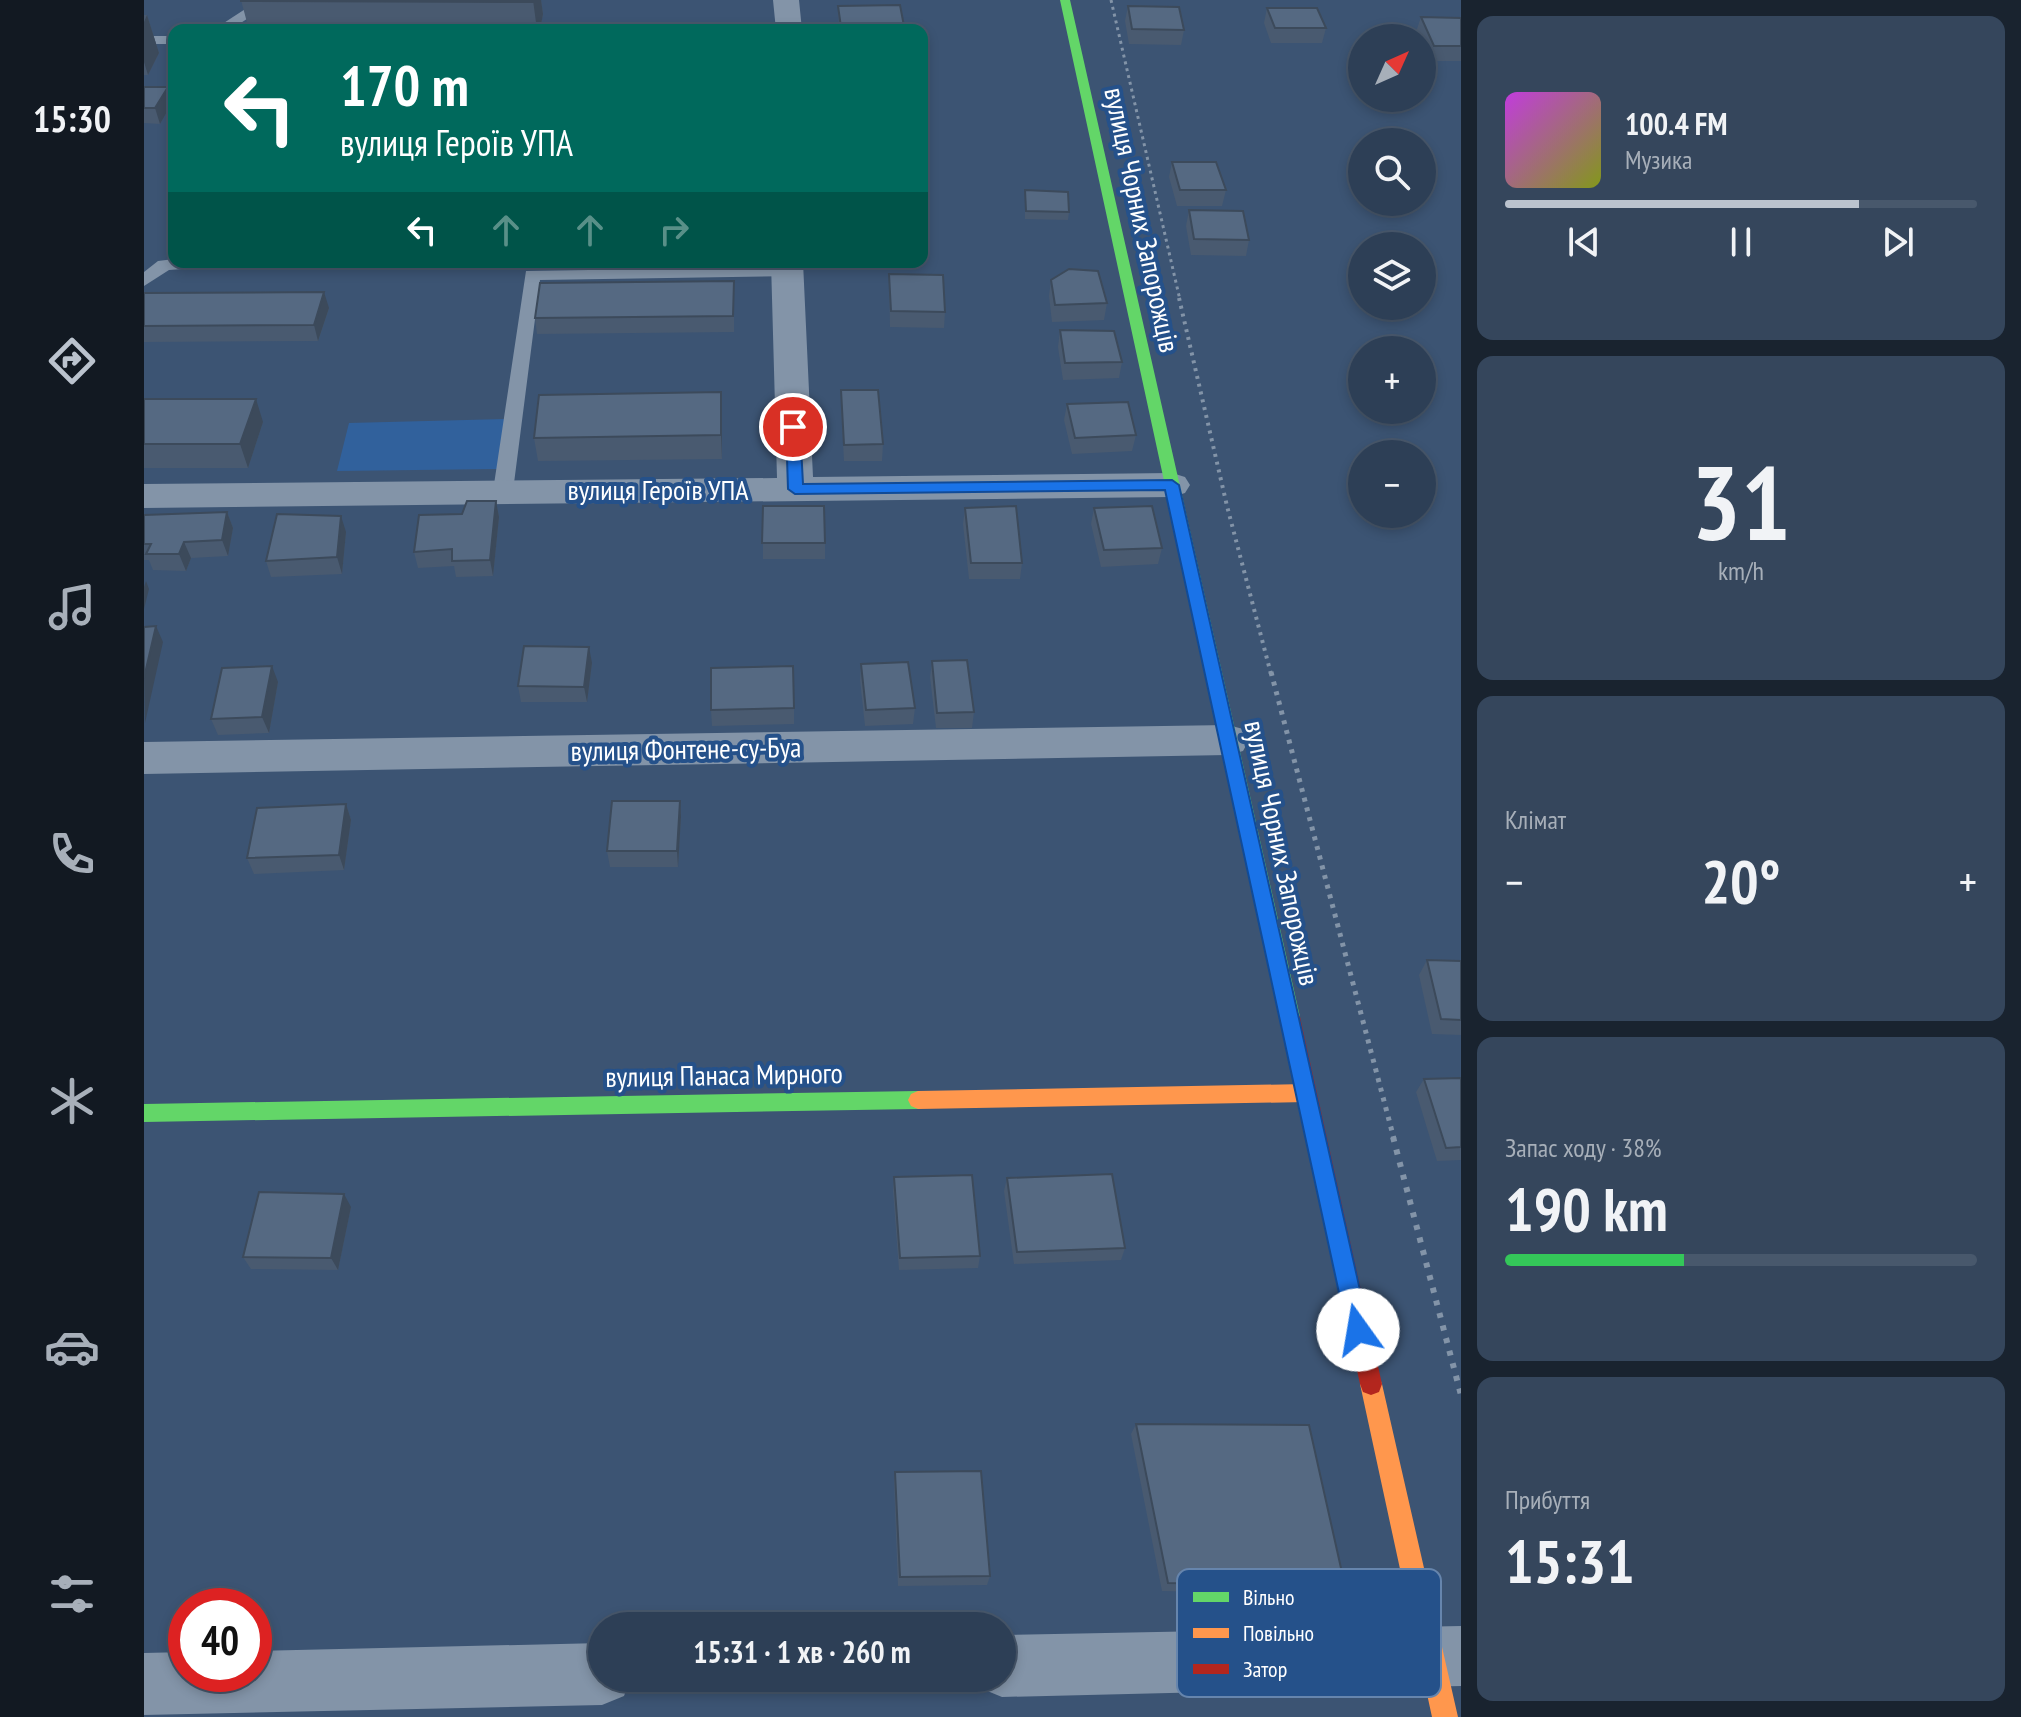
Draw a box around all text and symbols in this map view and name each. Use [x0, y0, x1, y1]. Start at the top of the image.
north arrow [1348, 24, 1436, 112]
map controls [1348, 24, 1436, 528]
text: 170 m [340, 49, 469, 121]
icon: left [208, 56, 312, 160]
street label: вулиця Чорних Запорожців [1096, 84, 1189, 356]
text: 15:30 [33, 95, 111, 142]
text: 100.4 FM [1625, 104, 1727, 143]
text: вулиця Героїв УПА [340, 119, 573, 166]
button: search [1348, 128, 1436, 216]
text: Музика [1625, 143, 1692, 176]
icon: left [400, 208, 444, 252]
icon: ahead [484, 208, 528, 252]
icon: ahead [568, 208, 612, 252]
icon: right [652, 208, 696, 252]
icon: previous [1562, 220, 1606, 264]
icon: pause [1719, 220, 1763, 264]
icon: next [1876, 220, 1920, 264]
button: layers [1348, 232, 1436, 320]
icon: directions [44, 333, 100, 389]
button: + [1348, 336, 1436, 424]
pin [759, 393, 827, 461]
icon: arrive [771, 405, 815, 449]
text: 31 [1691, 434, 1791, 569]
button: − [1348, 440, 1436, 528]
street label: вулиця Героїв УПА [567, 471, 749, 508]
text: km/h [1718, 554, 1764, 587]
icon: music [44, 579, 100, 635]
street label: вулиця Чорних Запорожців [1236, 717, 1329, 989]
street label: вулиця Фонтене-су-Буа [570, 728, 802, 769]
text: Клімат [1505, 803, 1566, 836]
icon: phone [44, 826, 100, 882]
text: 20° [1701, 842, 1781, 920]
text: − [1505, 853, 1523, 910]
text: + [1959, 853, 1977, 910]
street label: вулиця Панаса Мирного [605, 1054, 843, 1095]
icon: climate [44, 1073, 100, 1129]
text: Запас ходу · 38% [1505, 1131, 1662, 1164]
text: 190 km [1505, 1170, 1668, 1248]
position arrow [1316, 1288, 1400, 1372]
icon: car [44, 1319, 100, 1375]
text: Прибуття [1505, 1483, 1590, 1516]
text: 15:31 [1505, 1522, 1635, 1600]
icon: filters [44, 1566, 100, 1622]
legend [1177, 1569, 1441, 1697]
text: Вільно [1243, 1583, 1294, 1611]
speed limit sign: 40 [168, 1588, 272, 1692]
text: Повільно [1243, 1619, 1314, 1647]
text: 15:31 · 1 хв · 260 m [693, 1632, 911, 1671]
text: Затор [1243, 1655, 1287, 1683]

